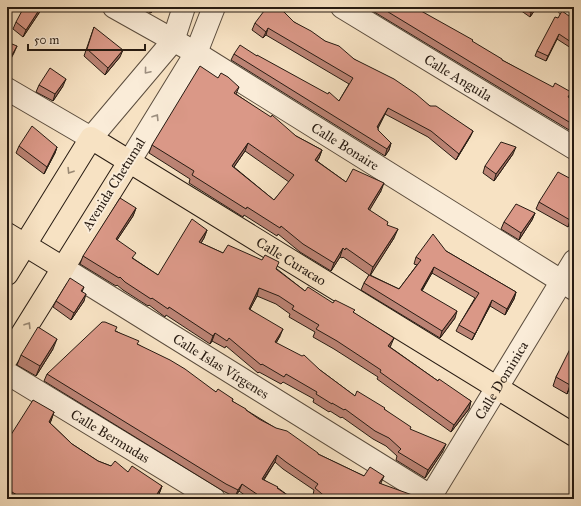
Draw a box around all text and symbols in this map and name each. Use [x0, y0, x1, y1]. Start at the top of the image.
scale bar [28, 26, 145, 52]
text: 50 m [34, 33, 59, 47]
street label: Calle Anguila [421, 50, 495, 105]
one-way arrow [145, 66, 152, 73]
one-way arrow [152, 114, 159, 121]
street label: Calle Bonaire [308, 119, 382, 174]
street label: Avenida Chetumal [78, 135, 149, 234]
one-way arrow [67, 167, 75, 174]
street label: Calle Curacao [253, 233, 329, 289]
one-way arrow [23, 322, 30, 329]
street label: Calle Islas Vírgenes [170, 330, 272, 402]
street label: Calle Dominica [471, 338, 532, 423]
street label: Calle Bermudas [68, 405, 153, 466]

